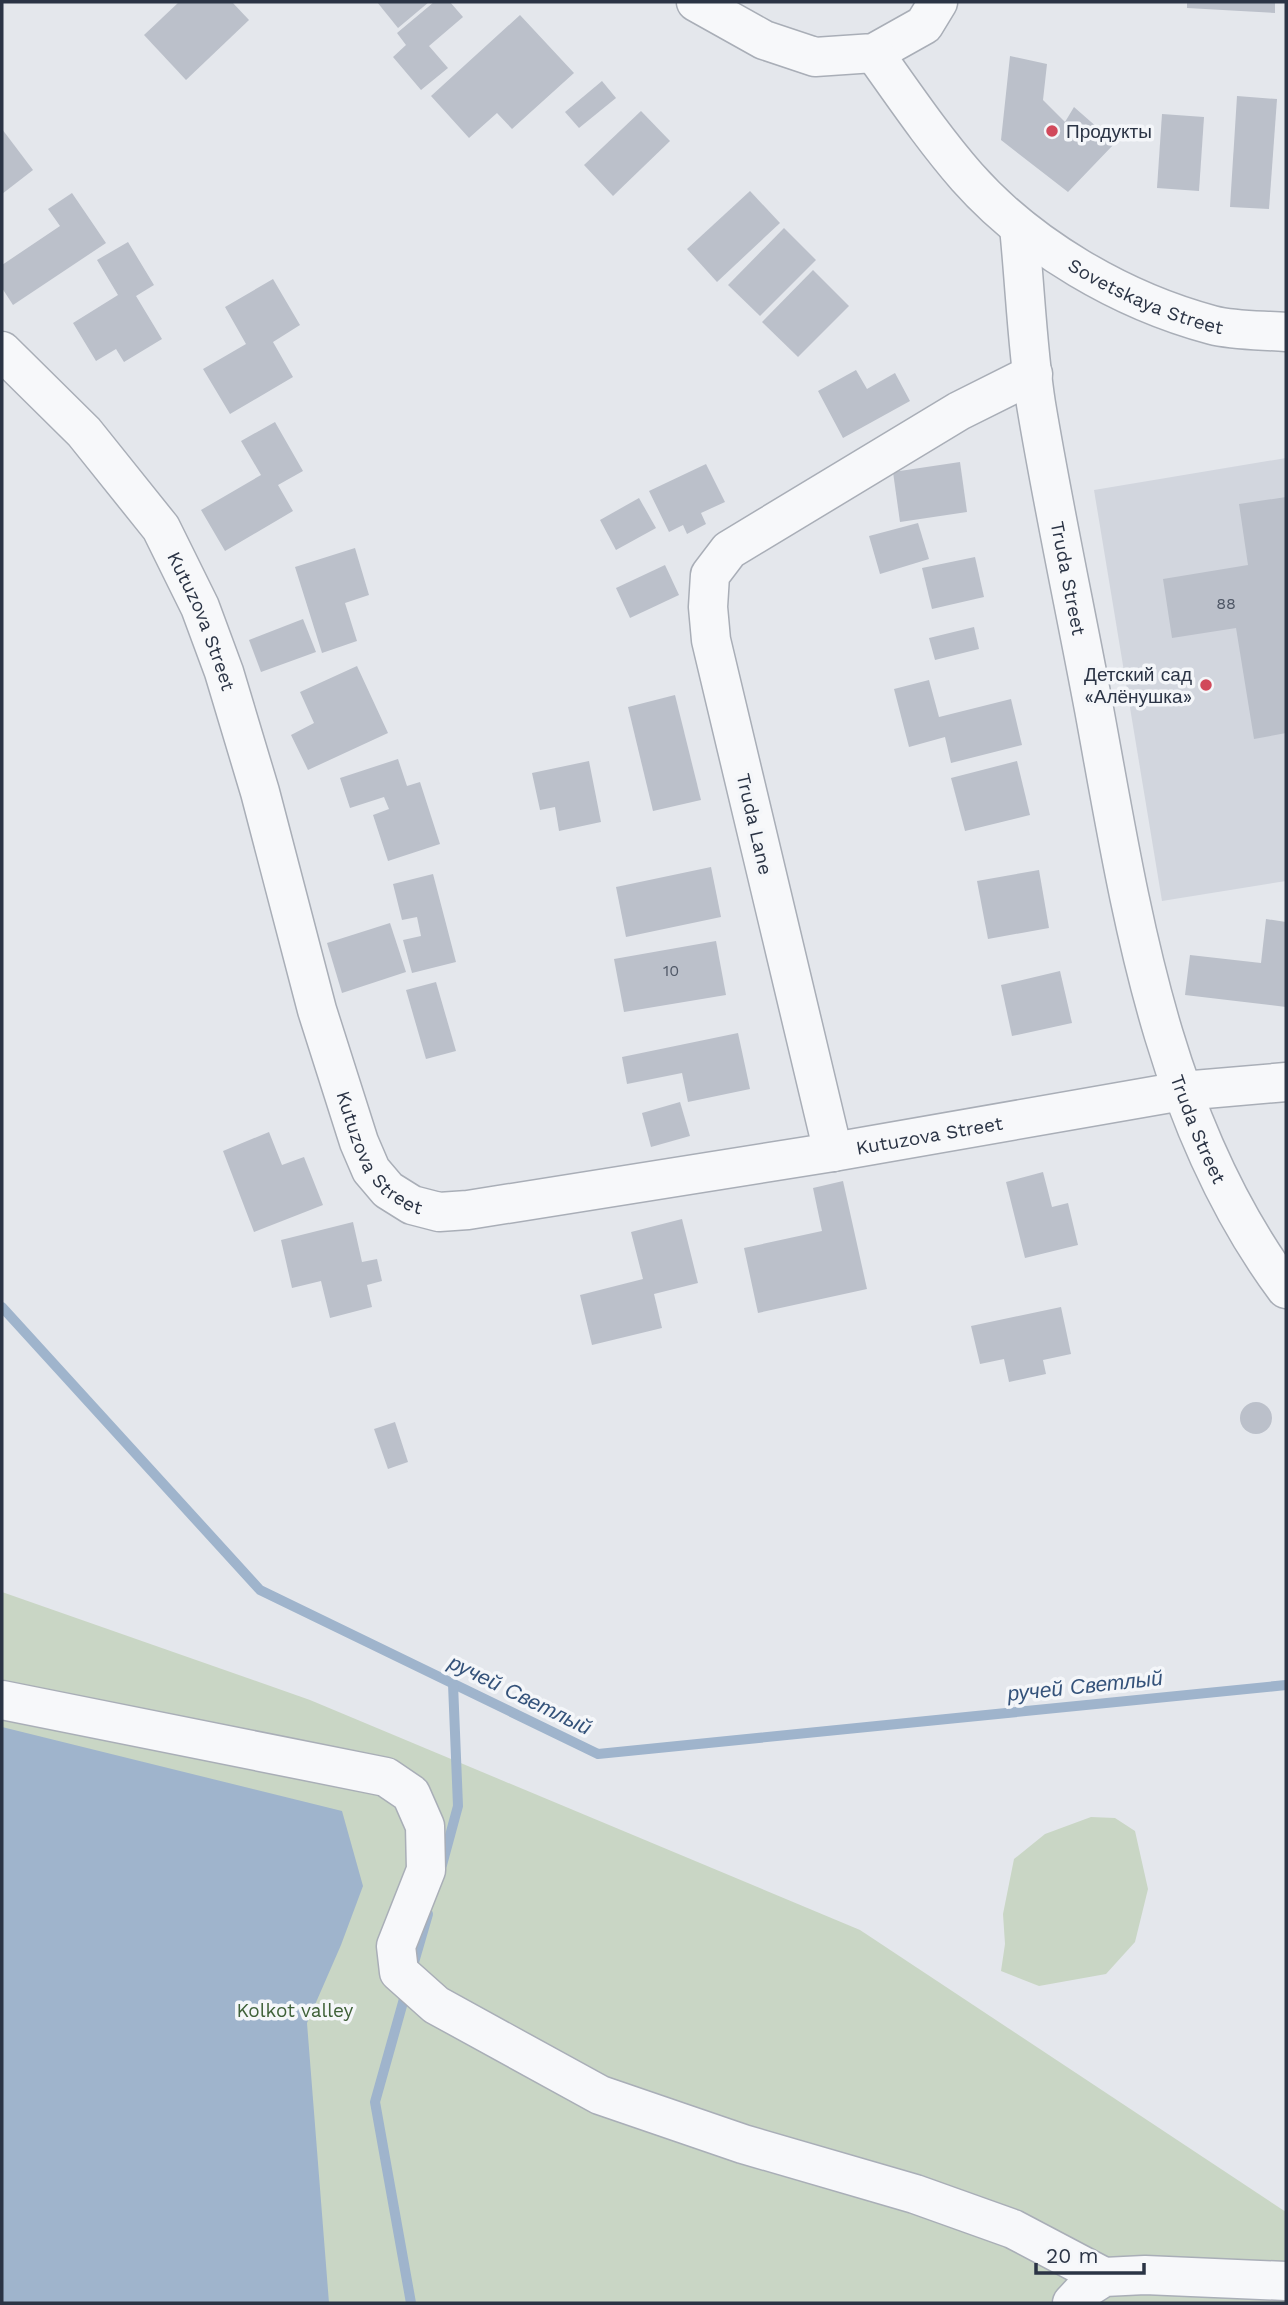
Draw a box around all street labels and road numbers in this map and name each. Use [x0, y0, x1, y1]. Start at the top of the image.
street label: Sovetskaya Street [1064, 253, 1225, 339]
street label: Truda Street [1046, 519, 1090, 637]
street label: Kutuzova Street [162, 548, 240, 693]
street label: Truda Lane [732, 771, 777, 877]
street label: Truda Street [1165, 1072, 1231, 1187]
street label: Kutuzova Street [331, 1088, 425, 1219]
street label: Kutuzova Street [854, 1112, 1004, 1160]

